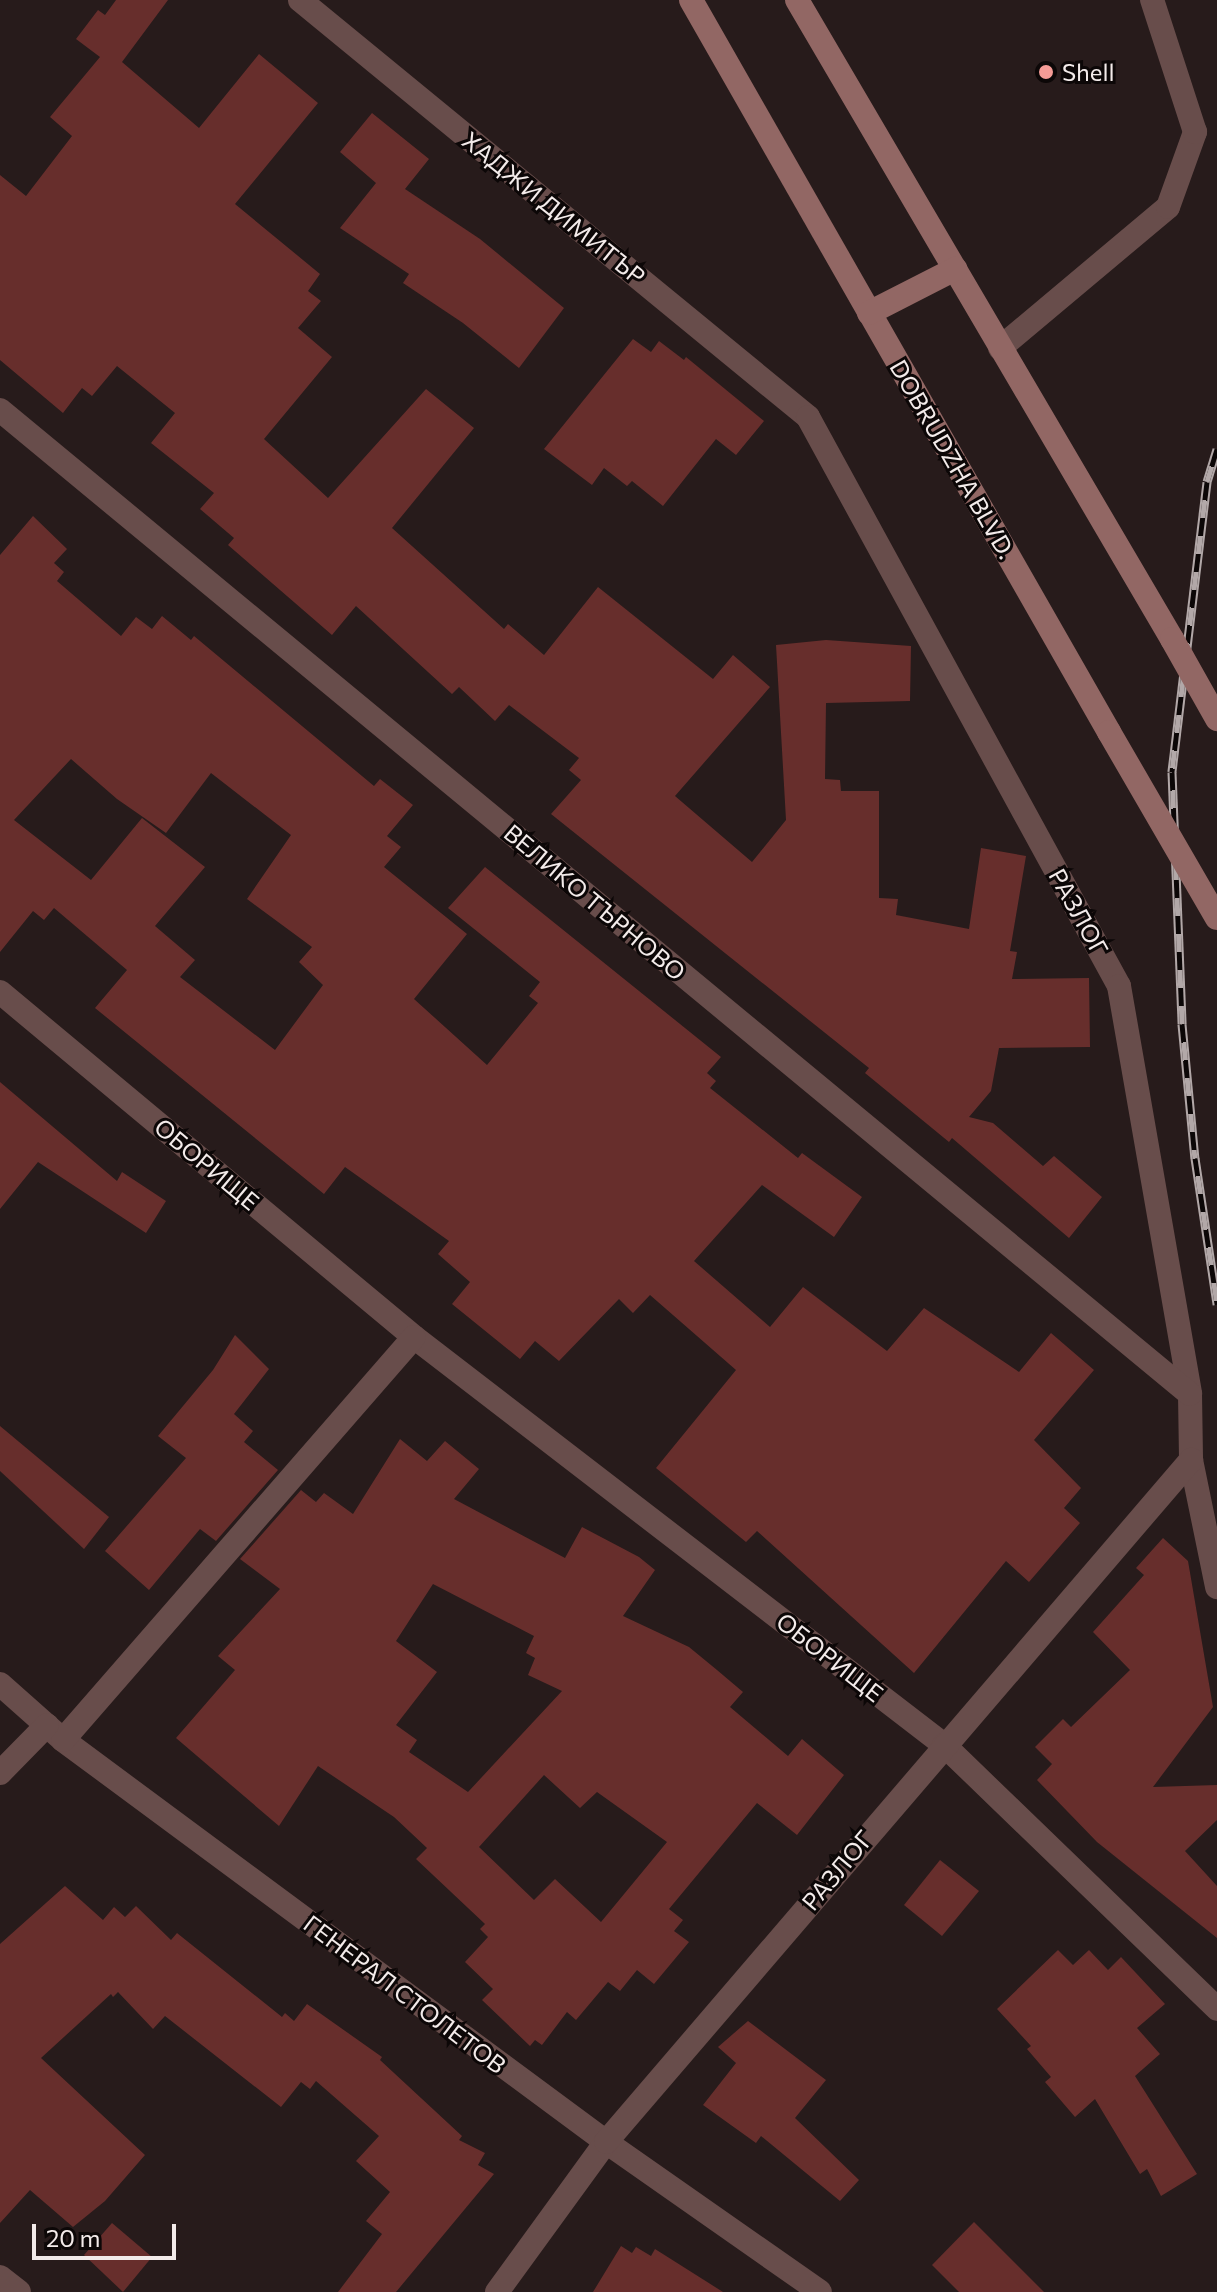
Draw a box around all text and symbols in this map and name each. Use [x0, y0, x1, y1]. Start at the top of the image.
place label: Shell [1062, 58, 1115, 86]
marker: Shell [1037, 63, 1055, 81]
street label: ХАДЖИ ДИМИТЪР [457, 125, 651, 291]
street label: DOBRUDZHA BLVD. [884, 354, 1022, 564]
street label: ВЕЛИКО ТЪРНОВО [499, 818, 691, 986]
street label: РАЗЛОГ [1043, 863, 1115, 961]
street label: ОБОРИЩЕ [149, 1112, 265, 1216]
street label: ОБОРИЩЕ [771, 1606, 889, 1708]
street label: РАЗЛОГ [795, 1824, 879, 1916]
street label: ГЕНЕРАЛ СТОЛЕТОВ [298, 1909, 512, 2079]
scale bar [36, 2208, 180, 2258]
text: 20 m [46, 2223, 100, 2252]

